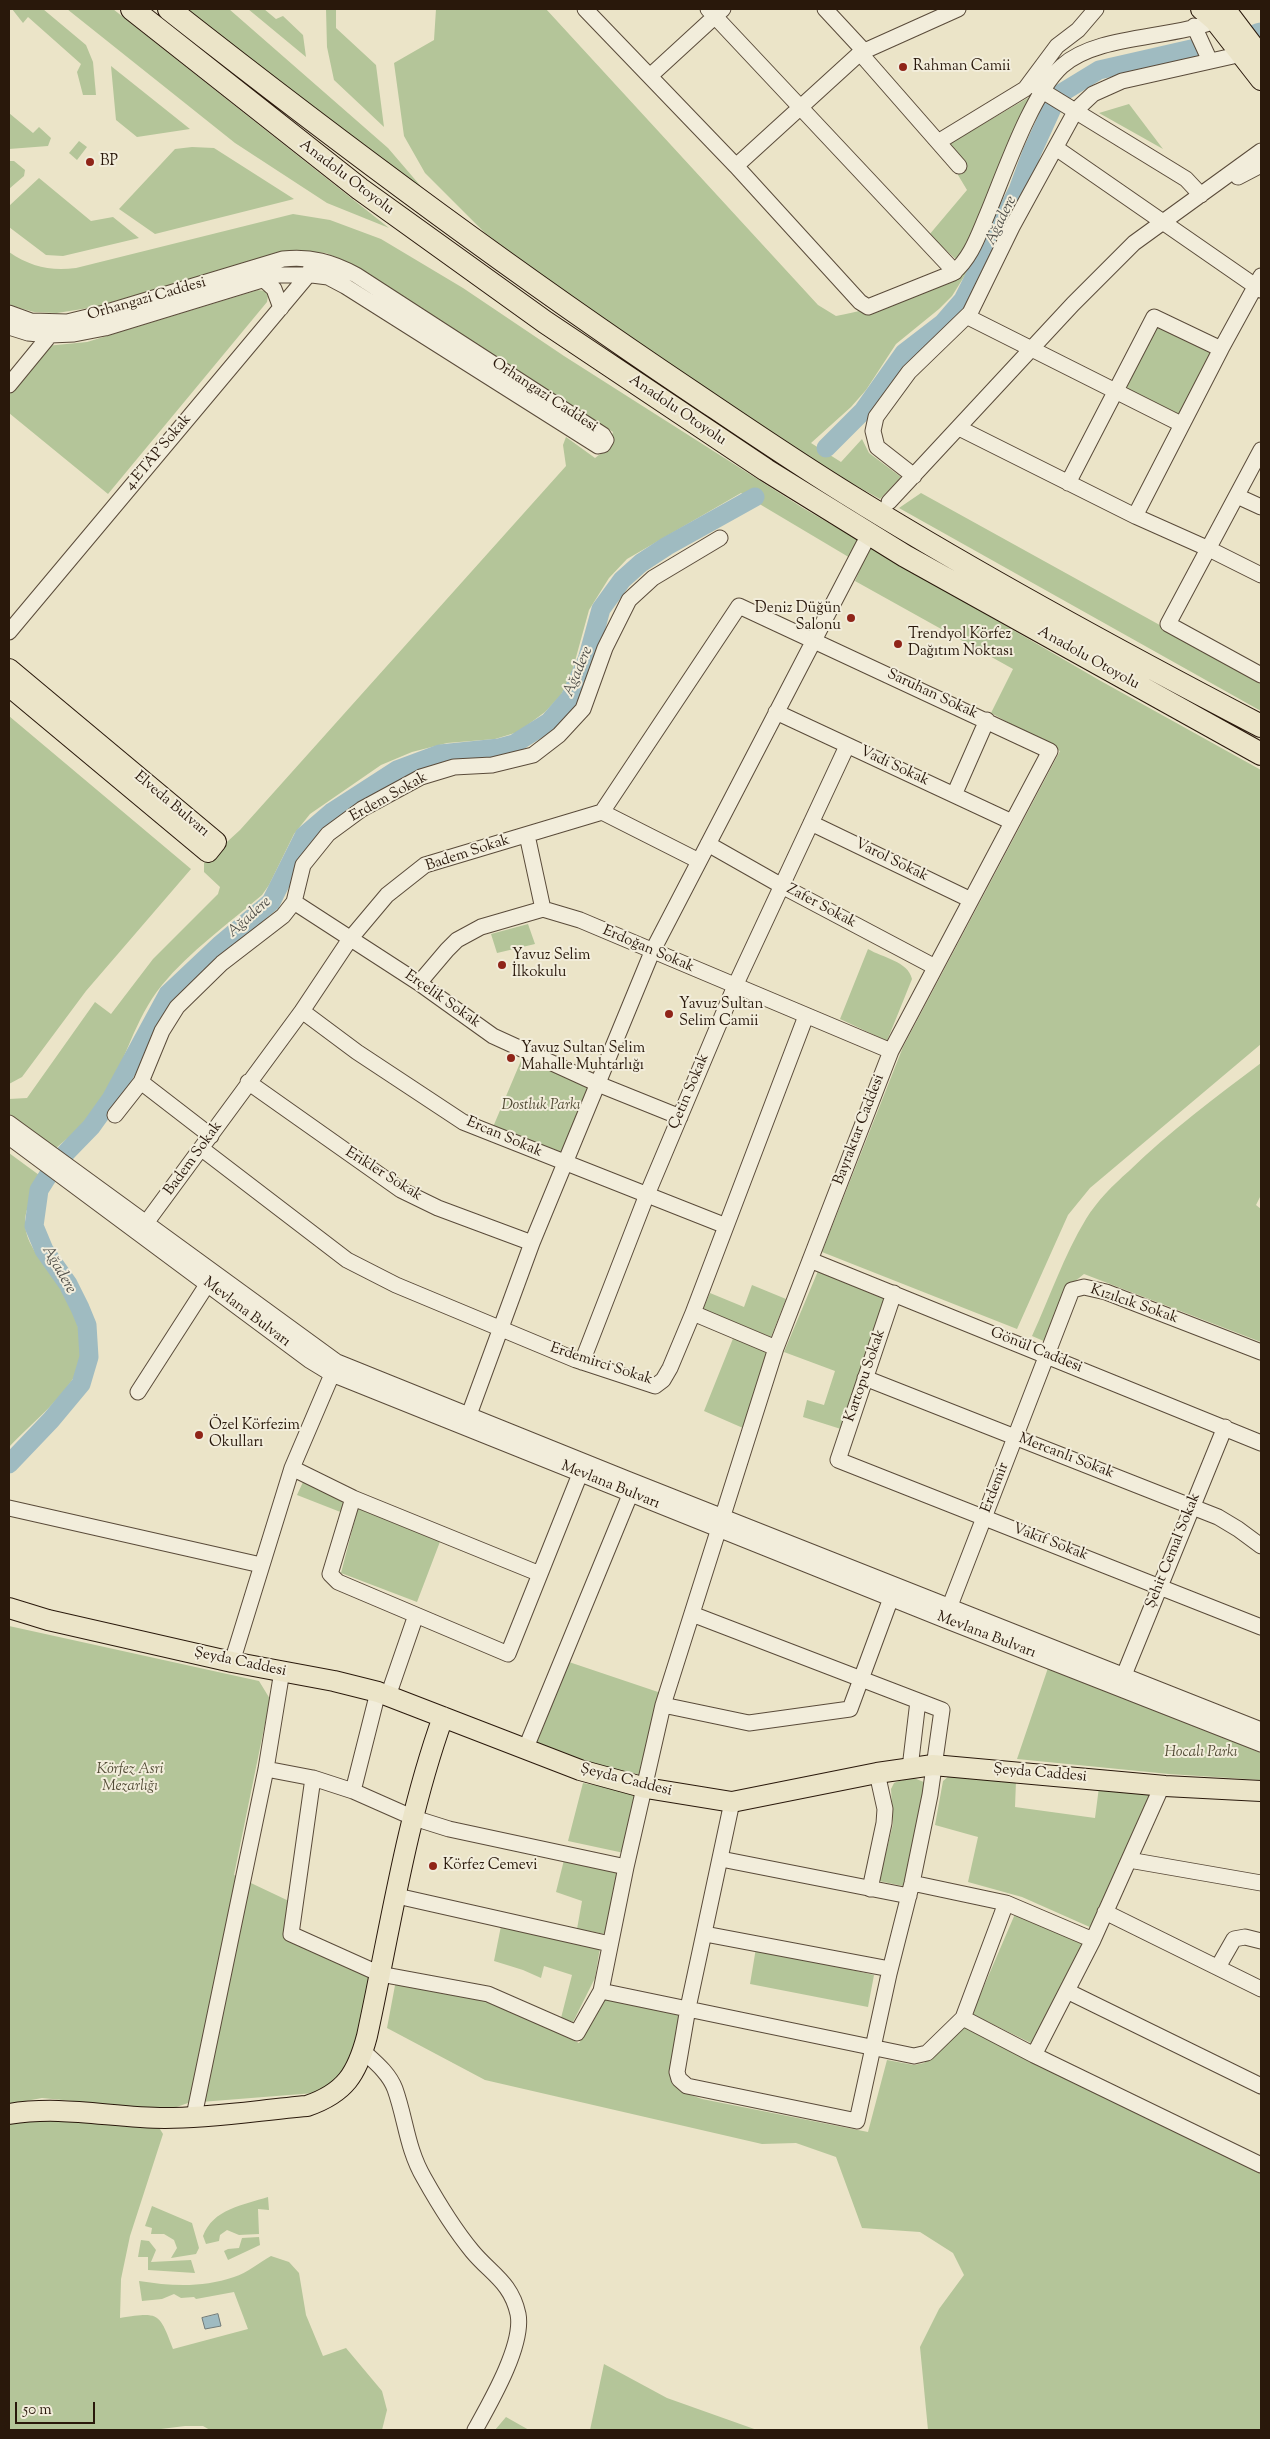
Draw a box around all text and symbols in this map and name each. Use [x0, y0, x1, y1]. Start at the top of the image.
place label: Rahman Camii [913, 58, 1011, 76]
marker: Rahman Camii [897, 61, 909, 73]
street label: Anadolu Otoyolu [295, 137, 397, 219]
place label: BP [100, 153, 118, 171]
marker: BP [84, 156, 96, 168]
water label: Ağadere [982, 193, 1022, 249]
street label: Orhangazi Caddesi [86, 274, 208, 326]
street label: Orhangazi Caddesi [488, 355, 600, 437]
street label: Anadolu Otoyolu [625, 372, 729, 450]
street label: 4.ETAP Sokak [122, 411, 196, 495]
place label: Deniz Düğün Salonu [755, 600, 841, 635]
marker: Deniz Düğün Salonu [845, 612, 857, 624]
street label: Anadolu Otoyolu [1034, 624, 1142, 694]
place label: Trendyol Körfez Dağıtım Noktası [908, 626, 1013, 661]
marker: Trendyol Körfez Dağıtım Noktası [892, 638, 904, 650]
water label: Ağadere [560, 644, 598, 700]
street label: Saruhan Sokak [884, 666, 980, 724]
street label: Vadi Sokak [857, 743, 931, 791]
street label: Elveda Bulvarı [130, 768, 212, 842]
street label: Erdem Sokak [347, 769, 431, 827]
street label: Badem Sokak [424, 832, 512, 876]
street label: Varol Sokak [851, 836, 931, 886]
street label: Zafer Sokak [783, 881, 859, 933]
water label: Ağadere [224, 893, 276, 943]
street label: Erdoğan Sokak [599, 923, 697, 977]
place label: Yavuz Selim İlkokulu [512, 947, 590, 982]
marker: Yavuz Selim İlkokulu [496, 959, 508, 971]
street label: Erçelik Sokak [401, 967, 483, 1033]
place label: Yavuz Sultan Selim Camii [679, 996, 763, 1031]
marker: Yavuz Sultan Selim Camii [663, 1008, 675, 1020]
place label: Yavuz Sultan Selim Mahalle Muhtarlığı [521, 1040, 645, 1075]
street label: Çetin Sokak [666, 1051, 714, 1133]
marker: Yavuz Sultan Selim Mahalle Muhtarlığı [505, 1052, 517, 1064]
street label: Bayraktar Caddesi [831, 1072, 889, 1188]
park label: Dostluk Parkı [502, 1097, 580, 1115]
street label: Ercan Sokak [463, 1114, 545, 1162]
street label: Badem Sokak [161, 1118, 227, 1200]
street label: Erikler Sokak [341, 1144, 425, 1206]
water label: Ağadere [37, 1242, 79, 1298]
street label: Mevlana Bulvarı [199, 1274, 293, 1352]
street label: Kızılcık Sokak [1088, 1282, 1180, 1328]
street label: Gönül Caddesi [987, 1324, 1085, 1378]
street label: Kartopu Sokak [842, 1327, 890, 1425]
street label: Erdemirci Sokak [547, 1340, 655, 1390]
place label: Özel Körfezim Okulları [209, 1417, 300, 1452]
marker: Özel Körfezim Okulları [193, 1429, 205, 1441]
street label: Mercanlı Sokak [1016, 1431, 1116, 1483]
street label: Mevlana Bulvarı [558, 1458, 662, 1514]
street label: Erdemir [978, 1460, 1014, 1516]
street label: Şehit Cemal Sokak [1143, 1491, 1205, 1611]
street label: Vakıf Sokak [1010, 1520, 1090, 1566]
street label: Mevlana Bulvarı [934, 1609, 1038, 1663]
street label: Şeyda Caddesi [192, 1644, 288, 1682]
park label: Hocalı Parkı [1164, 1744, 1238, 1762]
park label: Körfez Asri Mezarlığı [96, 1761, 164, 1796]
street label: Şeyda Caddesi [578, 1761, 674, 1801]
street label: Şeyda Caddesi [992, 1761, 1088, 1787]
place label: Körfez Cemevi [443, 1857, 538, 1875]
marker: Körfez Cemevi [427, 1860, 439, 1872]
scale bar [18, 2392, 98, 2424]
text: 50 m [23, 2400, 52, 2421]

